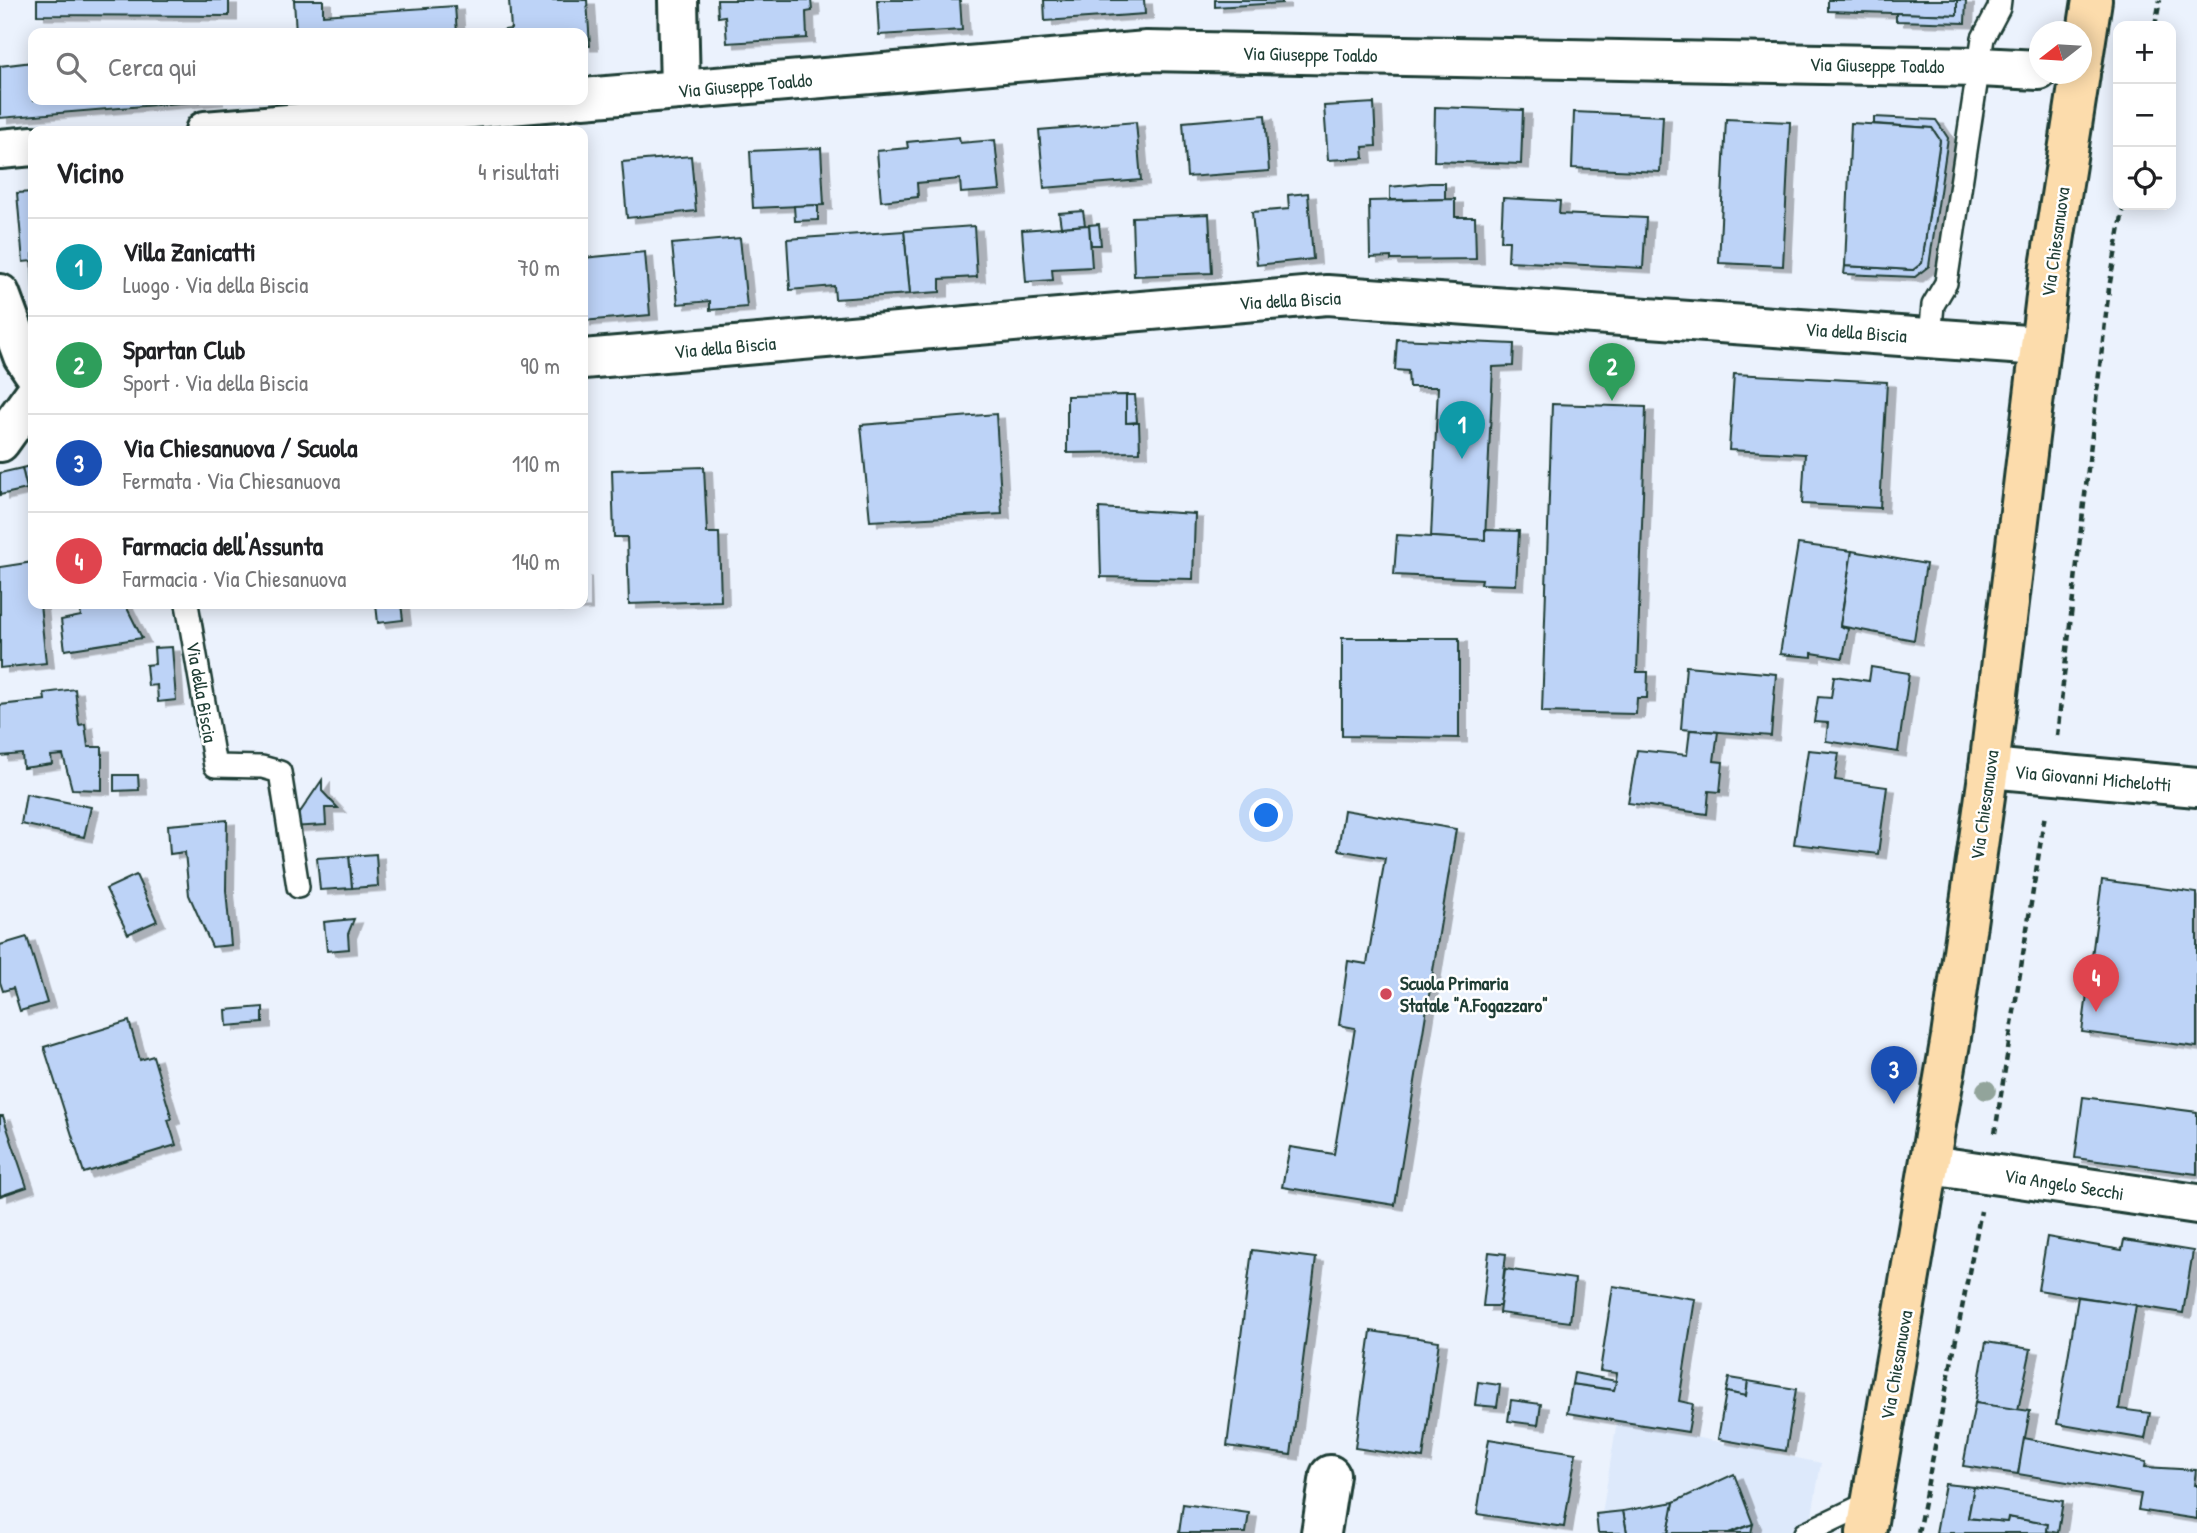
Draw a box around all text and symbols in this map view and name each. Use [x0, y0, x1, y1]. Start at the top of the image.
north arrow [2029, 21, 2092, 84]
map controls [2113, 21, 2176, 210]
button: + [2113, 21, 2176, 84]
search box [28, 28, 588, 105]
street label: Via Giuseppe Toaldo [1242, 40, 1378, 68]
icon: search [52, 48, 90, 86]
text: Cerca qui [108, 49, 197, 84]
street label: Via Giuseppe Toaldo [1809, 51, 1945, 79]
street label: Via Giuseppe Toaldo [677, 66, 814, 104]
button: − [2113, 84, 2176, 147]
button: locate [2113, 147, 2176, 210]
text: Vicino [56, 152, 124, 192]
text: 4 risultati [478, 156, 560, 187]
street label: Via Chiesanuova [2034, 185, 2076, 299]
text: Villa Zanicatti [123, 234, 256, 269]
text: 1 [75, 252, 83, 283]
text: 70 m [517, 252, 560, 283]
text: Luogo · Via della Biscia [123, 269, 308, 300]
street label: Via della Biscia [1238, 284, 1342, 316]
street label: Via della Biscia [1804, 315, 1908, 349]
street label: Via della Biscia [673, 330, 777, 364]
text: Spartan Club [123, 332, 245, 367]
pin: 2 [1589, 343, 1635, 401]
text: 2 [74, 350, 84, 381]
text: 90 m [520, 350, 560, 381]
text: Sport · Via della Biscia [123, 367, 308, 398]
pin: 1 [1439, 401, 1485, 459]
text: Via Chiesanuova / Scuola [123, 430, 357, 465]
text: 3 [74, 448, 84, 479]
text: 110 m [512, 448, 560, 479]
text: Fermata · Via Chiesanuova [123, 465, 340, 496]
text: Farmacia dell'Assunta [123, 528, 323, 563]
text: 4 [75, 546, 83, 577]
text: 140 m [512, 546, 560, 577]
text: Farmacia · Via Chiesanuova [123, 563, 346, 594]
street label: Via della Biscia [180, 640, 224, 745]
street label: Via Chiesanuova [1963, 748, 2005, 862]
street label: Via Giovanni Michelotti [2014, 758, 2172, 798]
your location [1249, 798, 1283, 832]
pin: 4 [2073, 954, 2119, 1012]
place label: Scuola Primaria Statale "A.Fogazzaro" [1400, 970, 1548, 1019]
marker: Scuola Primaria Statale "A.Fogazzaro" [1378, 986, 1394, 1002]
pin: 3 [1871, 1046, 1917, 1104]
street label: Via Angelo Secchi [2002, 1162, 2126, 1206]
street label: Via Chiesanuova [1874, 1308, 1919, 1422]

